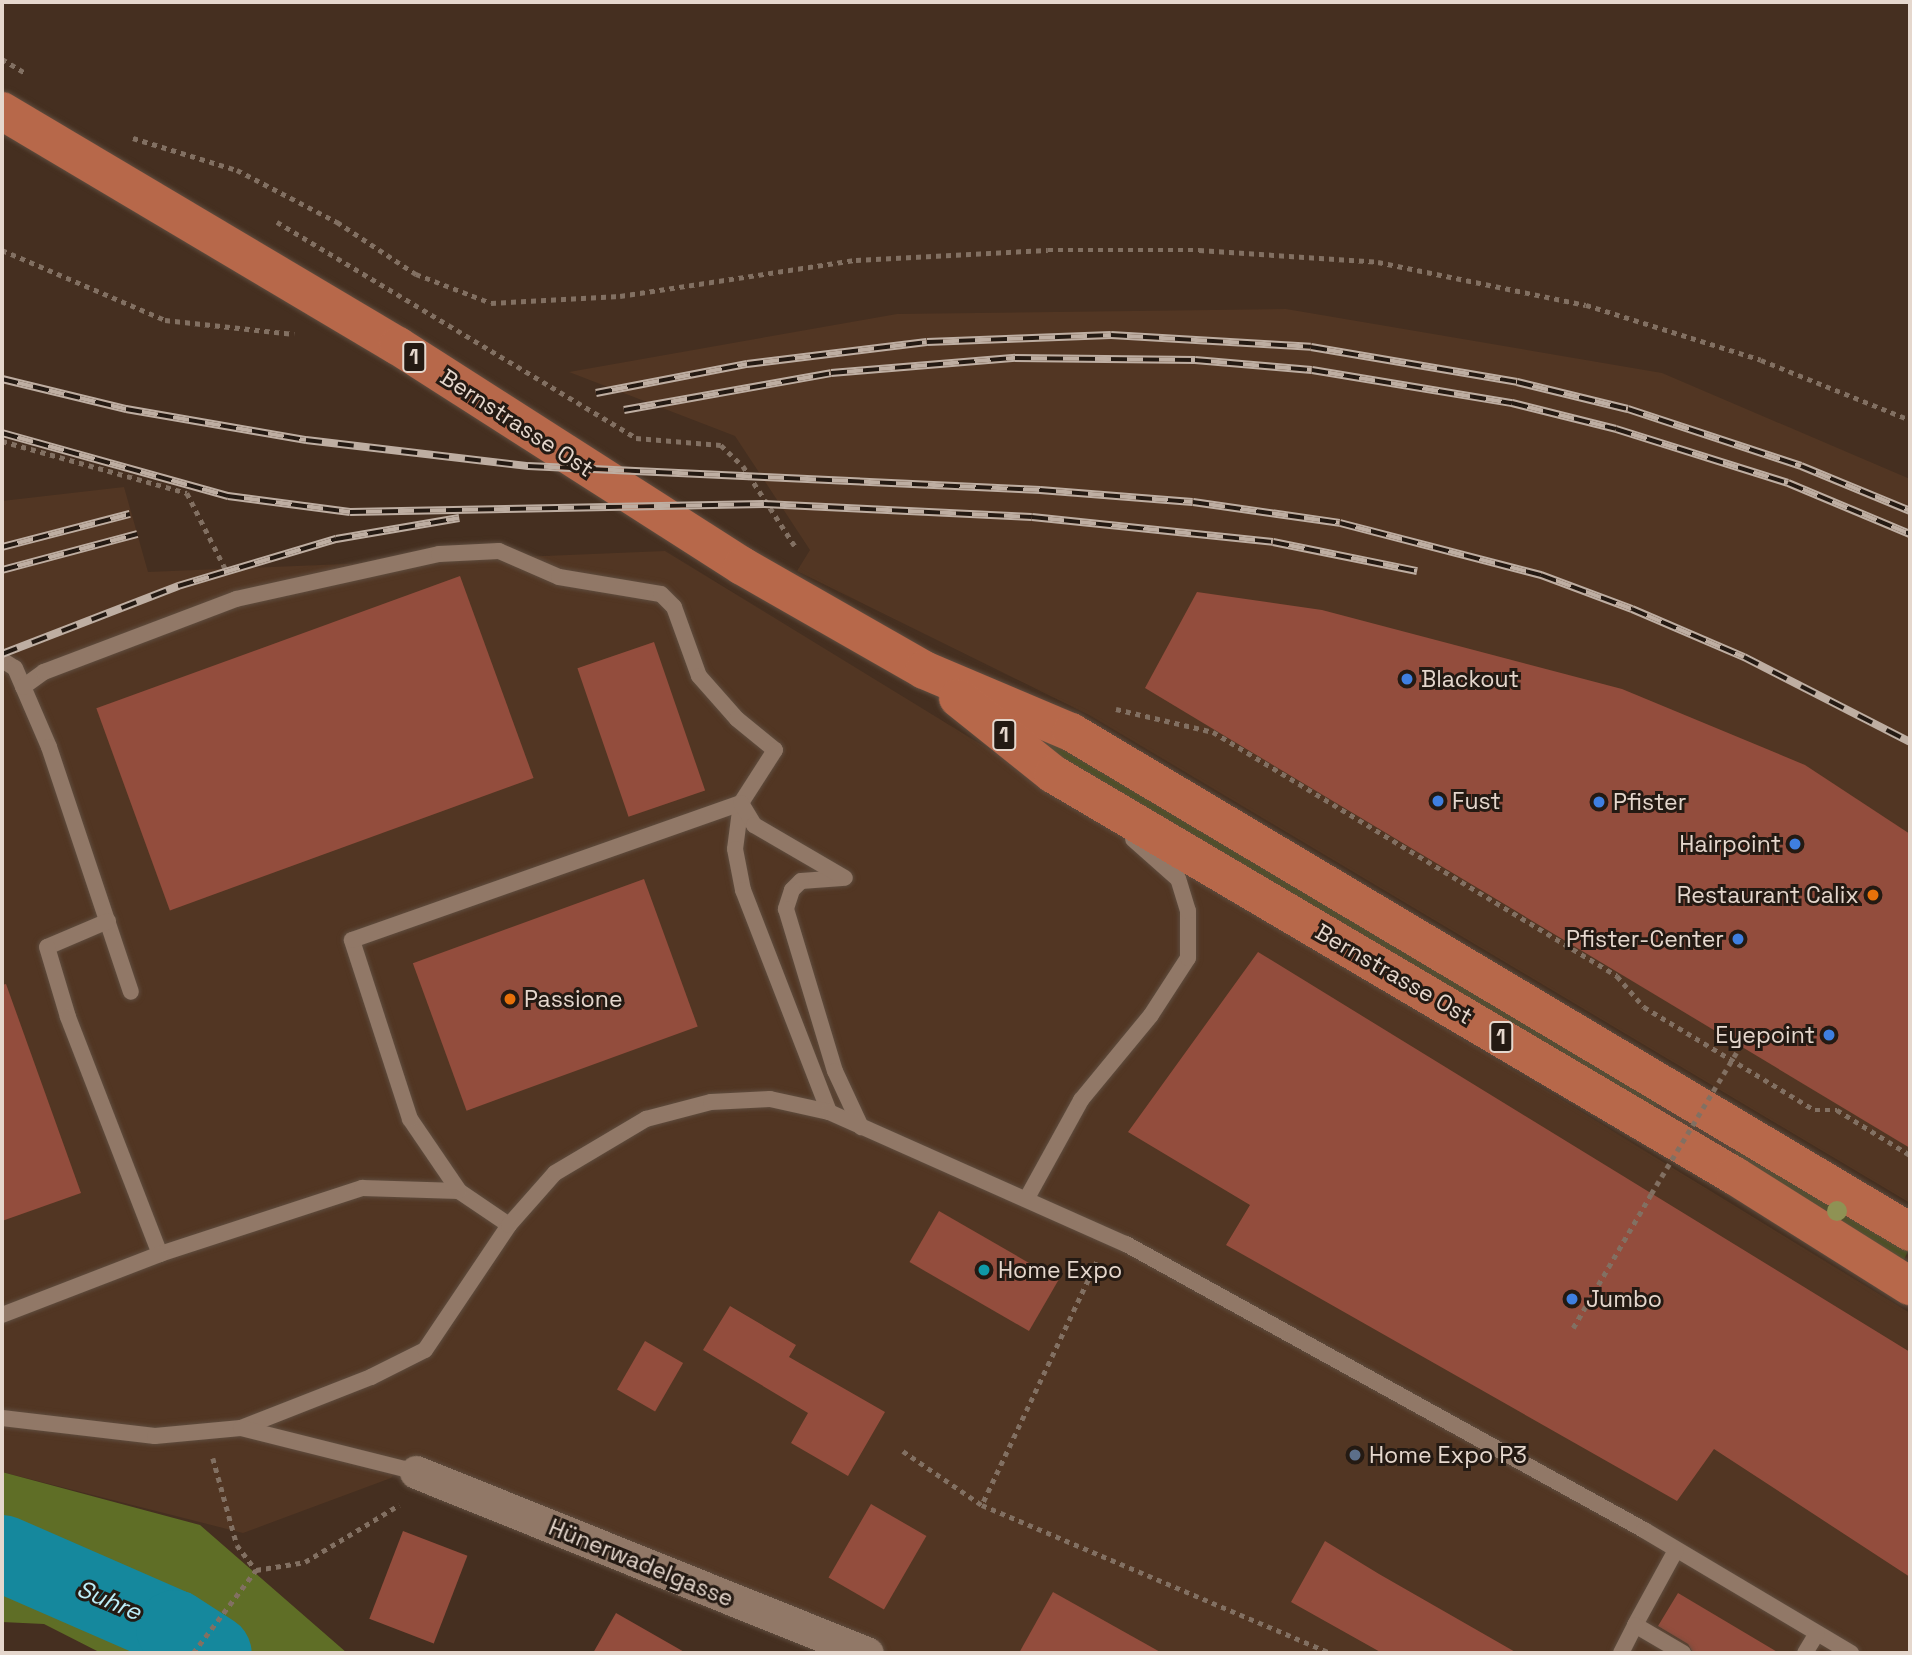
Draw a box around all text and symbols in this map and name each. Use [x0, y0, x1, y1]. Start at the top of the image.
road number: 1 [402, 340, 426, 374]
street label: Bernstrasse Ost [435, 363, 599, 483]
place label: Blackout [1421, 665, 1519, 693]
marker: Blackout [1399, 671, 1415, 687]
road number: 1 [992, 718, 1016, 752]
place label: Fust [1452, 787, 1501, 815]
place label: Pfister [1613, 788, 1686, 816]
marker: Fust [1430, 793, 1446, 809]
marker: Pfister [1591, 794, 1607, 810]
place label: Hairpoint [1679, 830, 1781, 858]
marker: Hairpoint [1787, 836, 1803, 852]
place label: Restaurant Calix [1677, 881, 1859, 909]
marker: Restaurant Calix [1865, 887, 1881, 903]
street label: Bernstrasse Ost [1310, 918, 1478, 1030]
place label: Pfister-Center [1566, 925, 1724, 953]
marker: Pfister-Center [1730, 931, 1746, 947]
place label: Passione [524, 985, 622, 1013]
marker: Passione [502, 991, 518, 1007]
road number: 1 [1489, 1020, 1513, 1054]
place label: Eyepoint [1715, 1021, 1815, 1049]
marker: Eyepoint [1821, 1027, 1837, 1043]
place label: Home Expo [998, 1256, 1122, 1284]
marker: Home Expo [976, 1262, 992, 1278]
place label: Jumbo [1586, 1285, 1662, 1313]
marker: Jumbo [1564, 1291, 1580, 1307]
place label: Home Expo P3 [1369, 1441, 1527, 1469]
marker: Home Expo P3 [1347, 1447, 1363, 1463]
street label: Hünerwadelgasse [545, 1513, 737, 1613]
water label: Suhre [73, 1574, 145, 1626]

